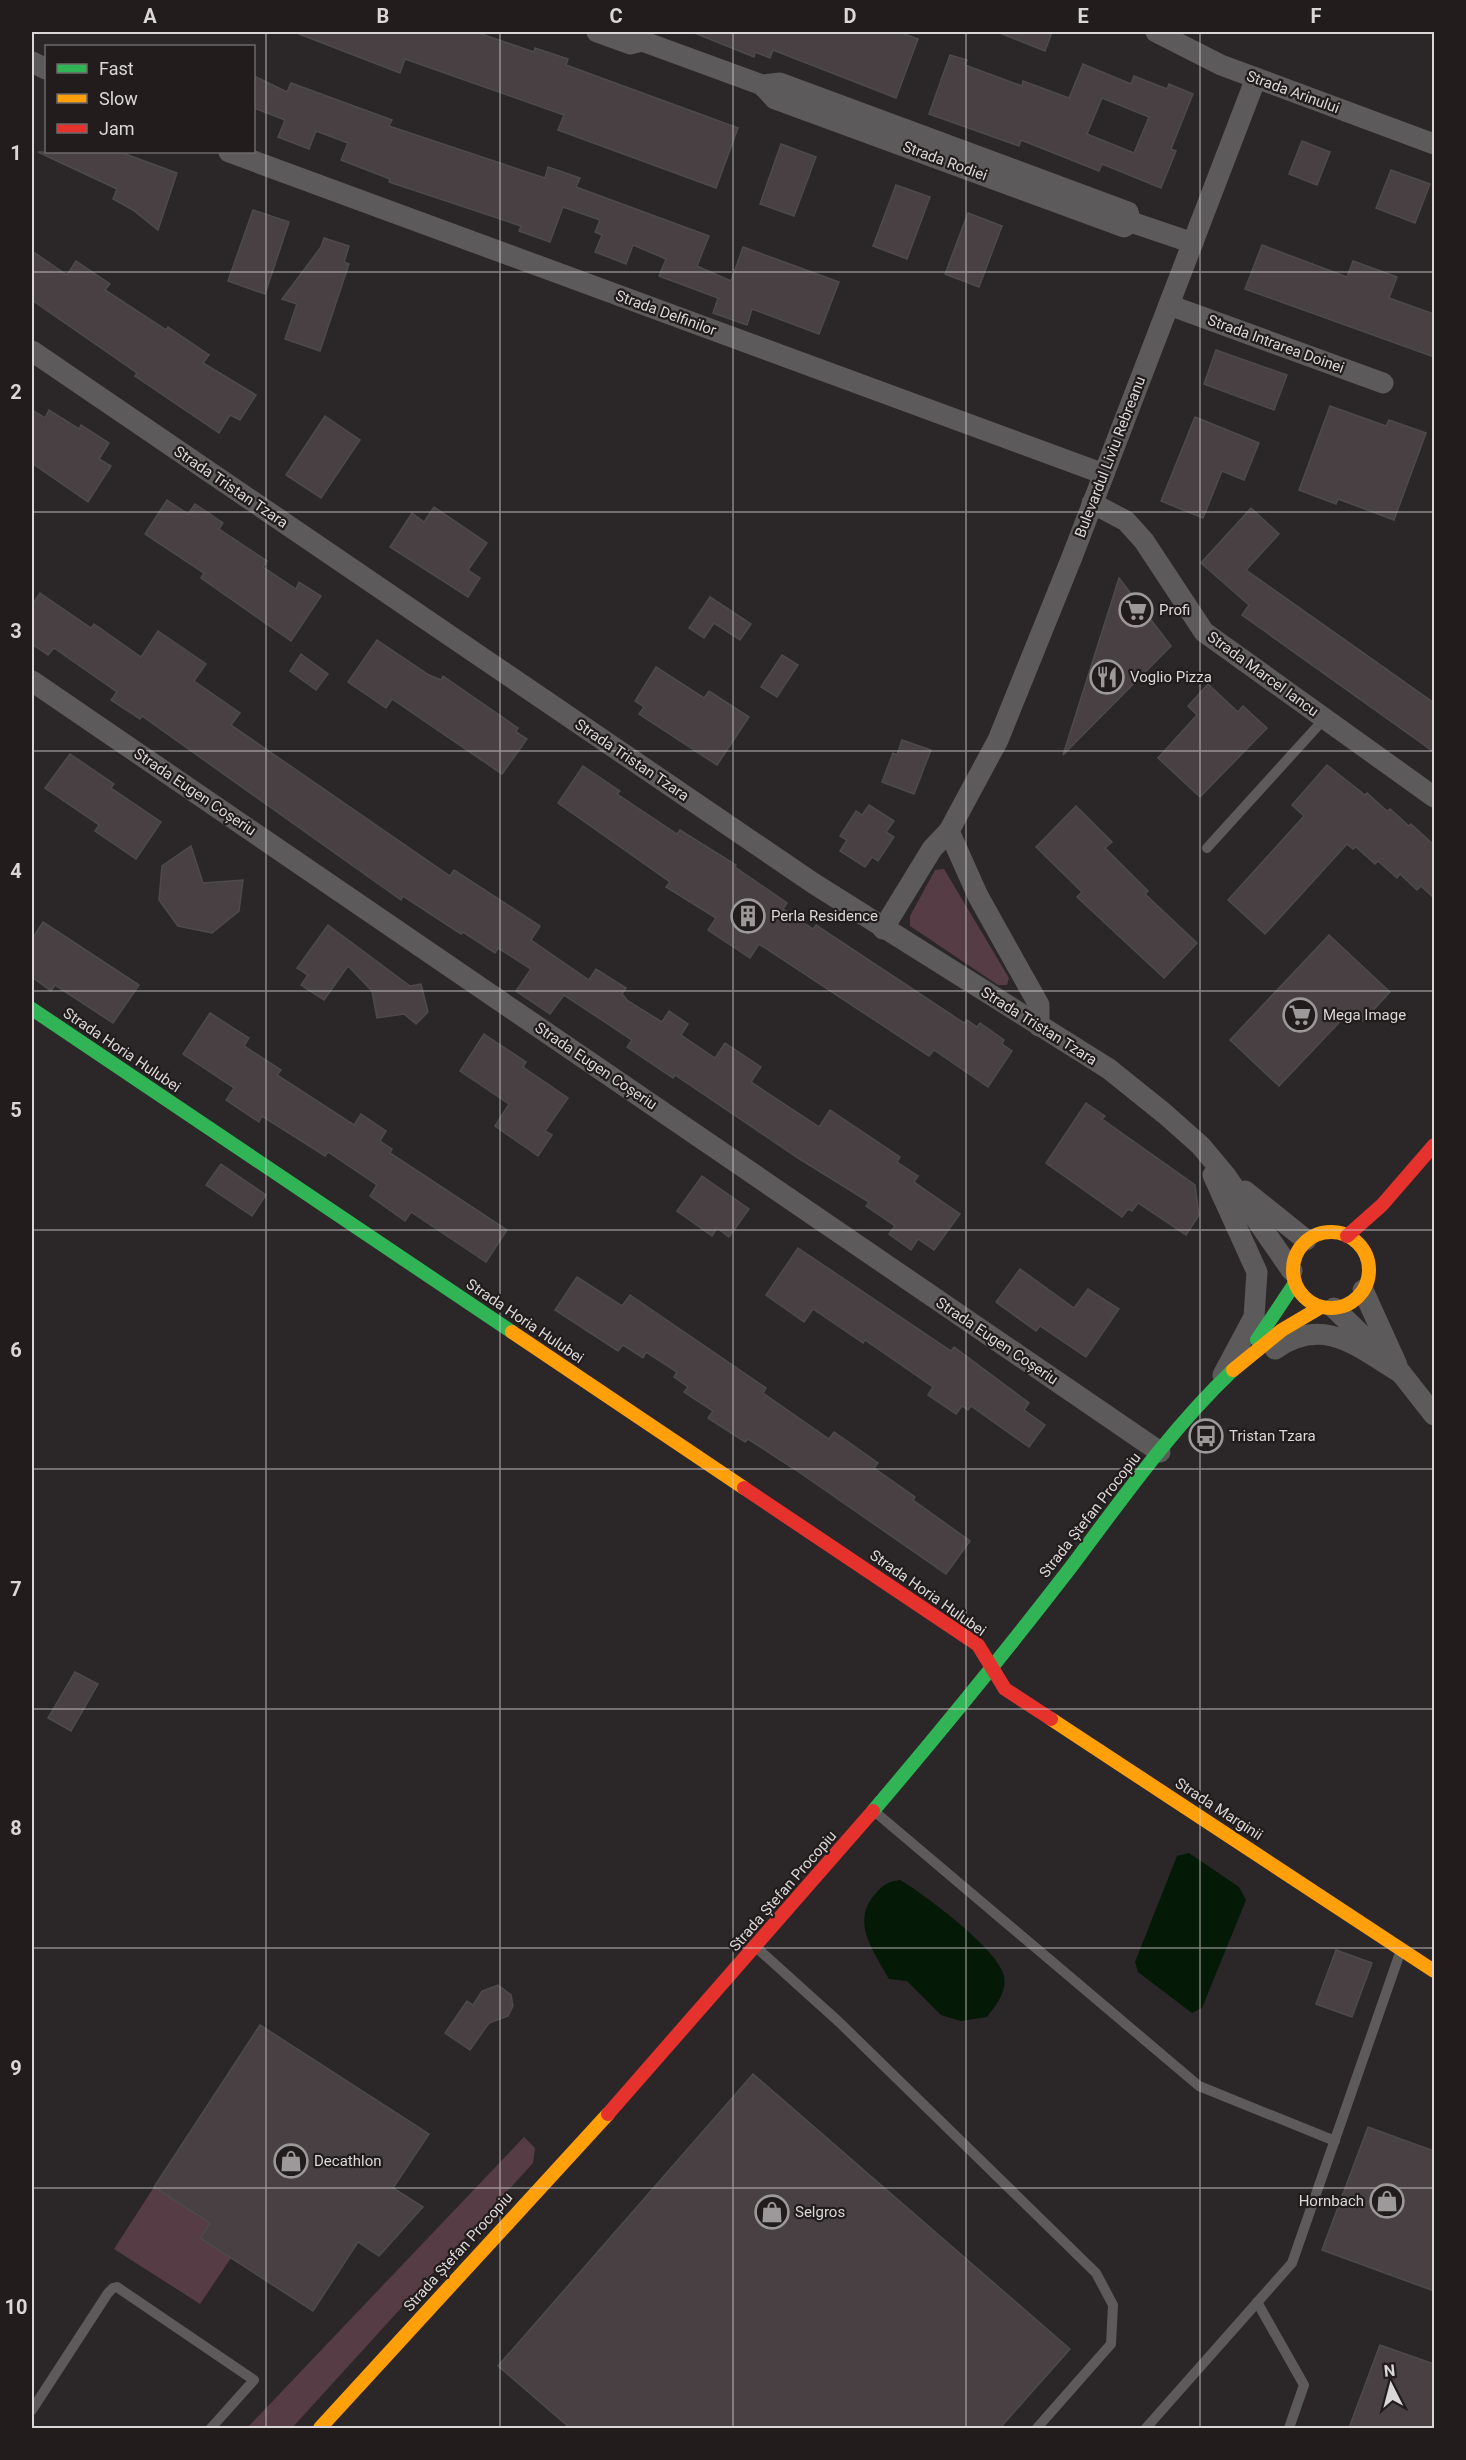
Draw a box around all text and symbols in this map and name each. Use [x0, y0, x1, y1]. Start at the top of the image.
text: A [143, 4, 157, 28]
text: B [377, 4, 389, 28]
text: C [609, 4, 623, 28]
text: D [844, 4, 857, 28]
text: E [1077, 4, 1089, 28]
text: F [1311, 4, 1322, 28]
legend [45, 45, 255, 153]
text: Fast [99, 58, 134, 79]
street label: Strada Arinului [1244, 67, 1342, 117]
text: Slow [99, 88, 138, 109]
text: Jam [99, 118, 135, 139]
street label: Strada Rodiei [900, 137, 990, 185]
text: 1 [10, 141, 22, 165]
street label: Strada Delfinilor [613, 286, 719, 340]
street label: Strada Intrarea Doinei [1205, 311, 1347, 377]
street label: Bulevardul Liviu Rebreanu [1071, 374, 1149, 540]
text: 2 [10, 380, 22, 404]
street label: Strada Tristan Tzara [171, 442, 291, 532]
supermarket icon: Profi [1118, 592, 1154, 628]
place label: Profi [1159, 601, 1190, 619]
text: 3 [10, 619, 22, 643]
street label: Strada Marcel Iancu [1204, 628, 1322, 720]
restaurant icon: Voglio Pizza [1089, 659, 1125, 695]
place label: Voglio Pizza [1130, 668, 1212, 686]
street label: Strada Tristan Tzara [572, 715, 692, 805]
street label: Strada Eugen Coșeriu [131, 745, 259, 839]
text: 4 [10, 859, 22, 883]
building icon: Perla Residence [730, 898, 766, 934]
place label: Perla Residence [771, 907, 878, 925]
street label: Strada Tristan Tzara [978, 983, 1100, 1069]
supermarket icon: Mega Image [1282, 997, 1318, 1033]
street label: Strada Horia Hulubei [60, 1004, 184, 1096]
place label: Mega Image [1323, 1006, 1406, 1024]
street label: Strada Eugen Coșeriu [532, 1019, 660, 1113]
text: 5 [10, 1098, 22, 1122]
street label: Strada Horia Hulubei [463, 1275, 587, 1367]
street label: Strada Eugen Coșeriu [933, 1294, 1061, 1388]
text: 6 [10, 1338, 22, 1362]
bus stop icon: Tristan Tzara [1188, 1418, 1224, 1454]
place label: Tristan Tzara [1229, 1427, 1316, 1445]
street label: Strada Ștefan Procopiu [1036, 1449, 1144, 1581]
street label: Strada Horia Hulubei [866, 1546, 990, 1640]
text: 7 [10, 1577, 22, 1601]
street label: Strada Marginii [1172, 1774, 1266, 1844]
text: 8 [10, 1816, 22, 1840]
street label: Strada Ștefan Procopiu [726, 1827, 840, 1955]
text: 9 [10, 2056, 22, 2080]
shop icon: Decathlon [273, 2143, 309, 2179]
place label: Decathlon [314, 2152, 381, 2170]
shop icon: Hornbach [1369, 2183, 1405, 2219]
street label: Strada Ștefan Procopiu [400, 2189, 516, 2315]
place label: Hornbach [1299, 2192, 1364, 2210]
shop icon: Selgros [754, 2194, 790, 2230]
place label: Selgros [795, 2203, 845, 2221]
text: 10 [5, 2295, 27, 2319]
north arrow [1361, 2355, 1421, 2415]
text: N [1383, 2361, 1396, 2381]

